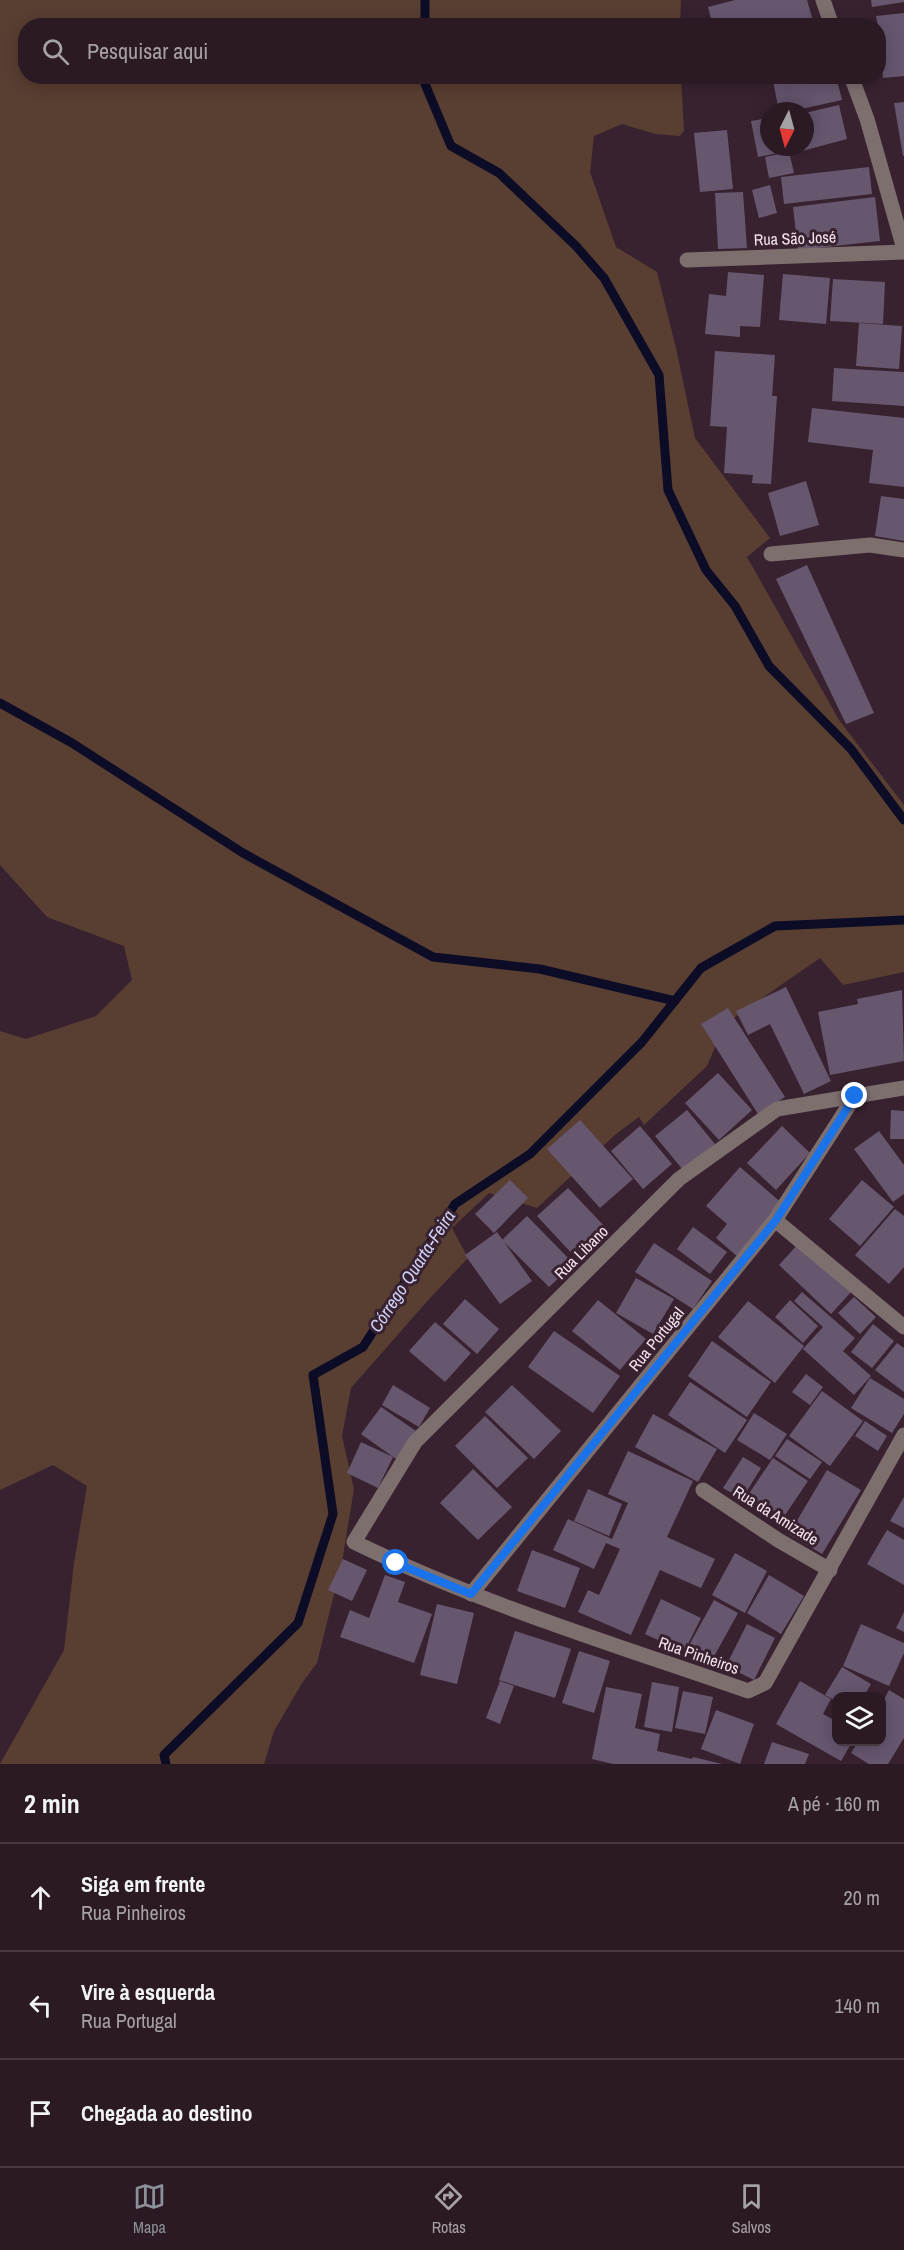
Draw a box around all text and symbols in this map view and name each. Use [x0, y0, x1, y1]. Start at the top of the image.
search box [18, 18, 886, 84]
icon: search [39, 35, 72, 68]
text: Pesquisar aqui [87, 36, 208, 66]
north arrow [760, 102, 814, 156]
street label: Rua São José [753, 226, 837, 250]
route end [841, 1082, 867, 1108]
water label: Córrego Quarta-Feira [363, 1205, 461, 1337]
street label: Rua Libano [549, 1220, 613, 1284]
street label: Rua Portugal [623, 1302, 689, 1376]
street label: Rua da Amizade [729, 1480, 823, 1550]
route start [382, 1549, 408, 1575]
street label: Rua Pinheiros [656, 1631, 742, 1679]
map controls [832, 1692, 886, 1746]
button: layers [832, 1692, 886, 1746]
text: 2 min [24, 1786, 80, 1821]
text: A pé · 160 m [788, 1790, 880, 1817]
text: Siga em frente [81, 1869, 205, 1899]
icon: ahead [24, 1881, 57, 1914]
text: 20 m [844, 1884, 880, 1911]
text: Rua Pinheiros [81, 1899, 186, 1926]
text: Vire à esquerda [81, 1977, 215, 2007]
icon: left [24, 1989, 57, 2022]
text: 140 m [834, 1992, 880, 2019]
text: Rua Portugal [81, 2007, 177, 2034]
icon: arrive [24, 2097, 57, 2130]
text: Chegada ao destino [81, 2098, 252, 2128]
tab: Mapa [133, 2180, 166, 2238]
tab: Rotas [432, 2180, 466, 2238]
tab: Salvos [732, 2180, 771, 2238]

